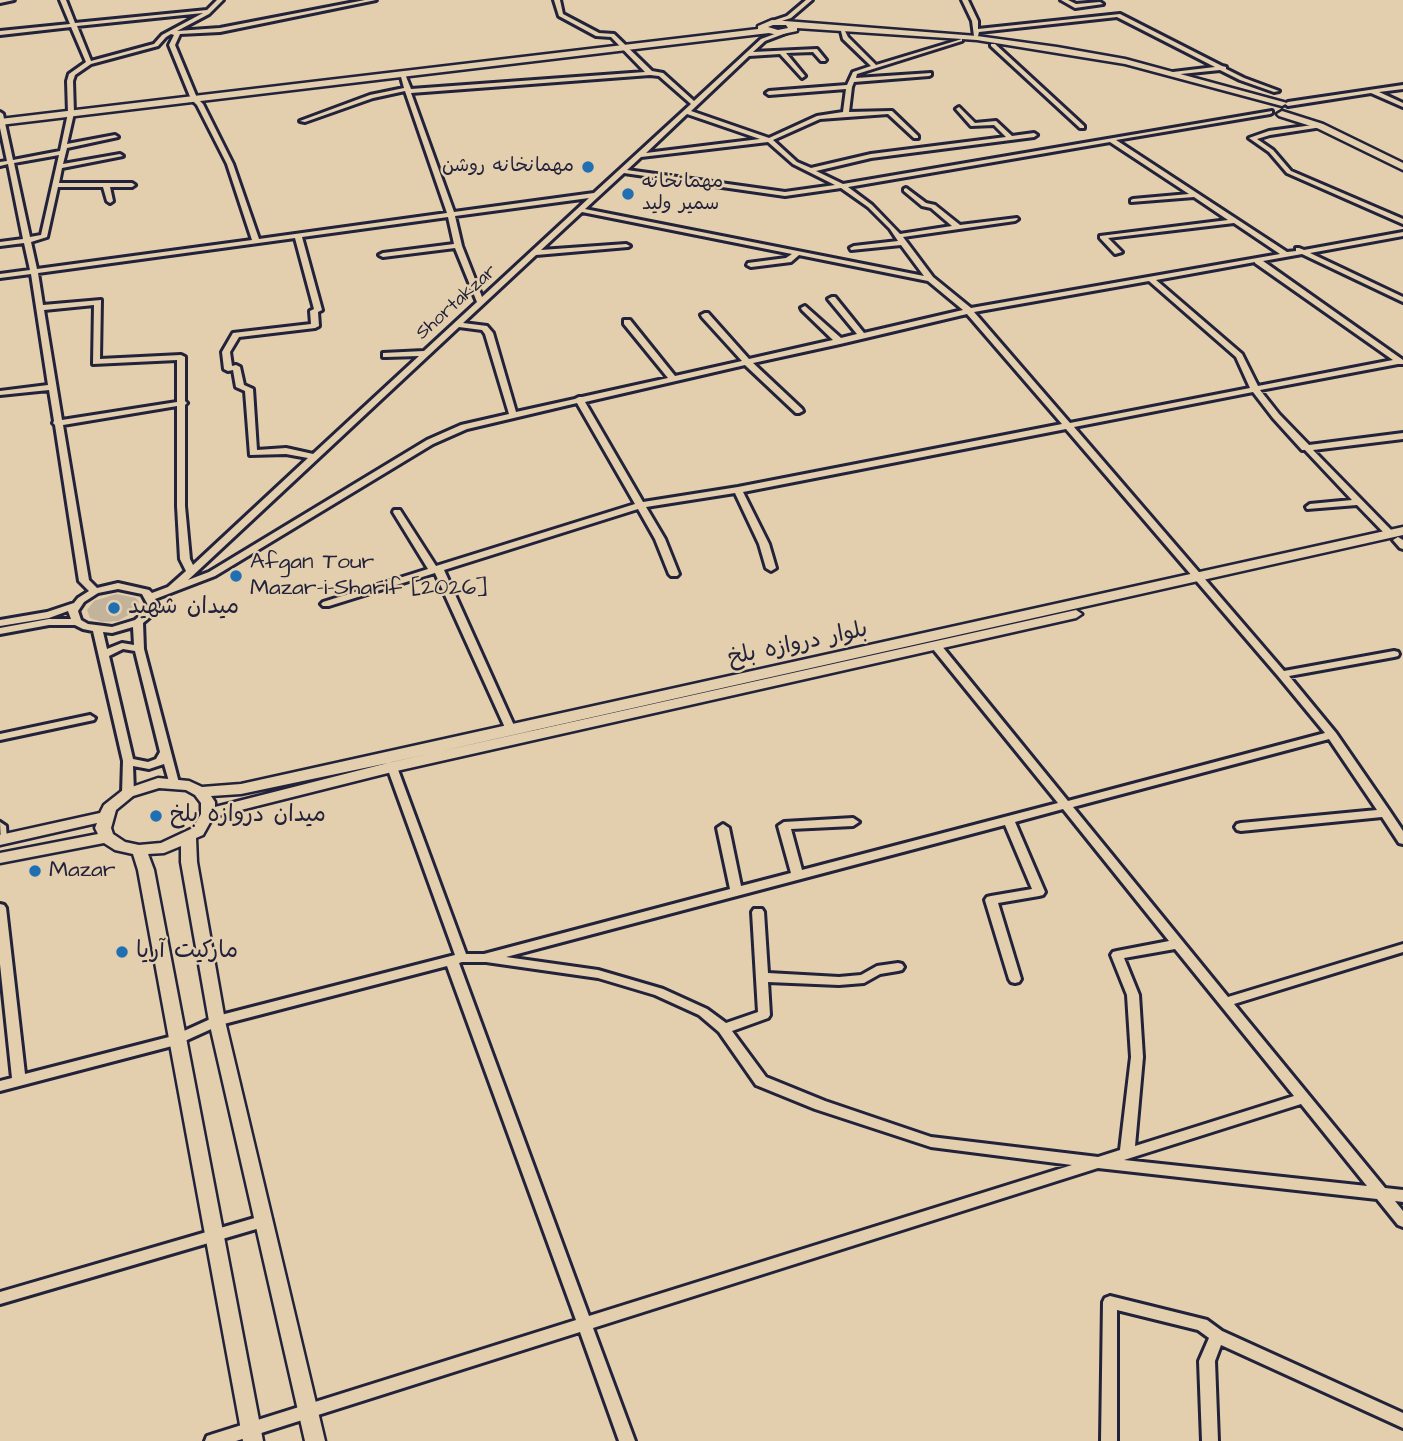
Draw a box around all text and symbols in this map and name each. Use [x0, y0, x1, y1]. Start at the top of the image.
place label: مهمانخانه روشن [442, 156, 574, 178]
marker: مهمانخانه روشن [580, 159, 596, 175]
place label: مهمانخانه سمیر ولید [642, 172, 723, 216]
marker: مهمانخانه سمیر ولید [620, 186, 636, 202]
street label: Shortakzar [412, 261, 502, 345]
place label: Afgan Tour Mazar-i-Sharif [2026] [250, 549, 489, 603]
marker: Afgan Tour Mazar-i-Sharif [2026] [228, 568, 244, 584]
place label: میدان شهید [128, 594, 239, 622]
marker: میدان شهید [106, 600, 122, 616]
street label: بلوار دروازه بلخ [726, 617, 870, 673]
place label: میدان دروازه بلخ [170, 802, 326, 830]
marker: میدان دروازه بلخ [148, 808, 164, 824]
place label: Mazar [49, 857, 116, 885]
marker: Mazar [27, 863, 43, 879]
place label: مارکیت آریا [136, 938, 238, 966]
marker: مارکیت آریا [114, 944, 130, 960]

